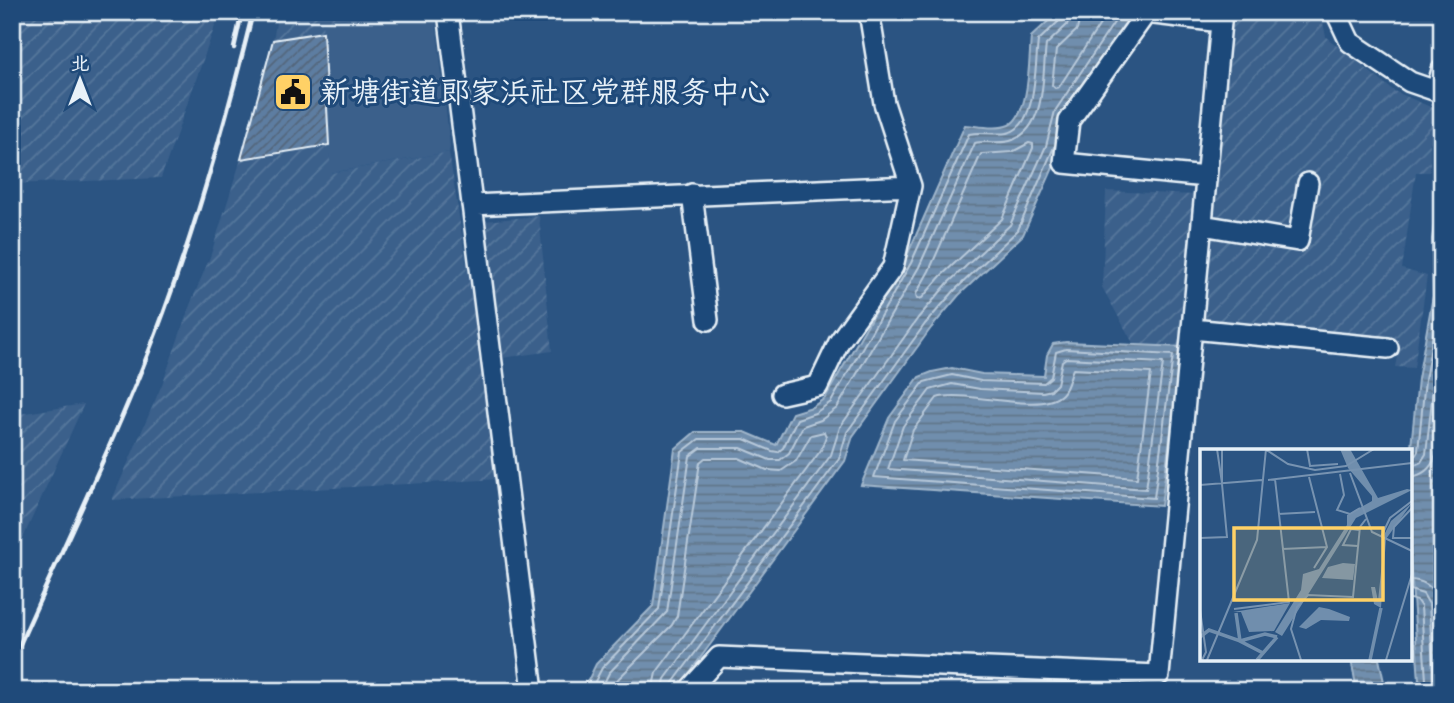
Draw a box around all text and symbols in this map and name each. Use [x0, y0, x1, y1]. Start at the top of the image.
north arrow [46, 46, 116, 116]
text: 北 [70, 52, 90, 76]
public building icon: 新塘街道郎家浜社区党群服务中心 [272, 71, 314, 113]
place label: 新塘街道郎家浜社区党群服务中心 [320, 73, 770, 111]
inset map [1200, 449, 1412, 661]

